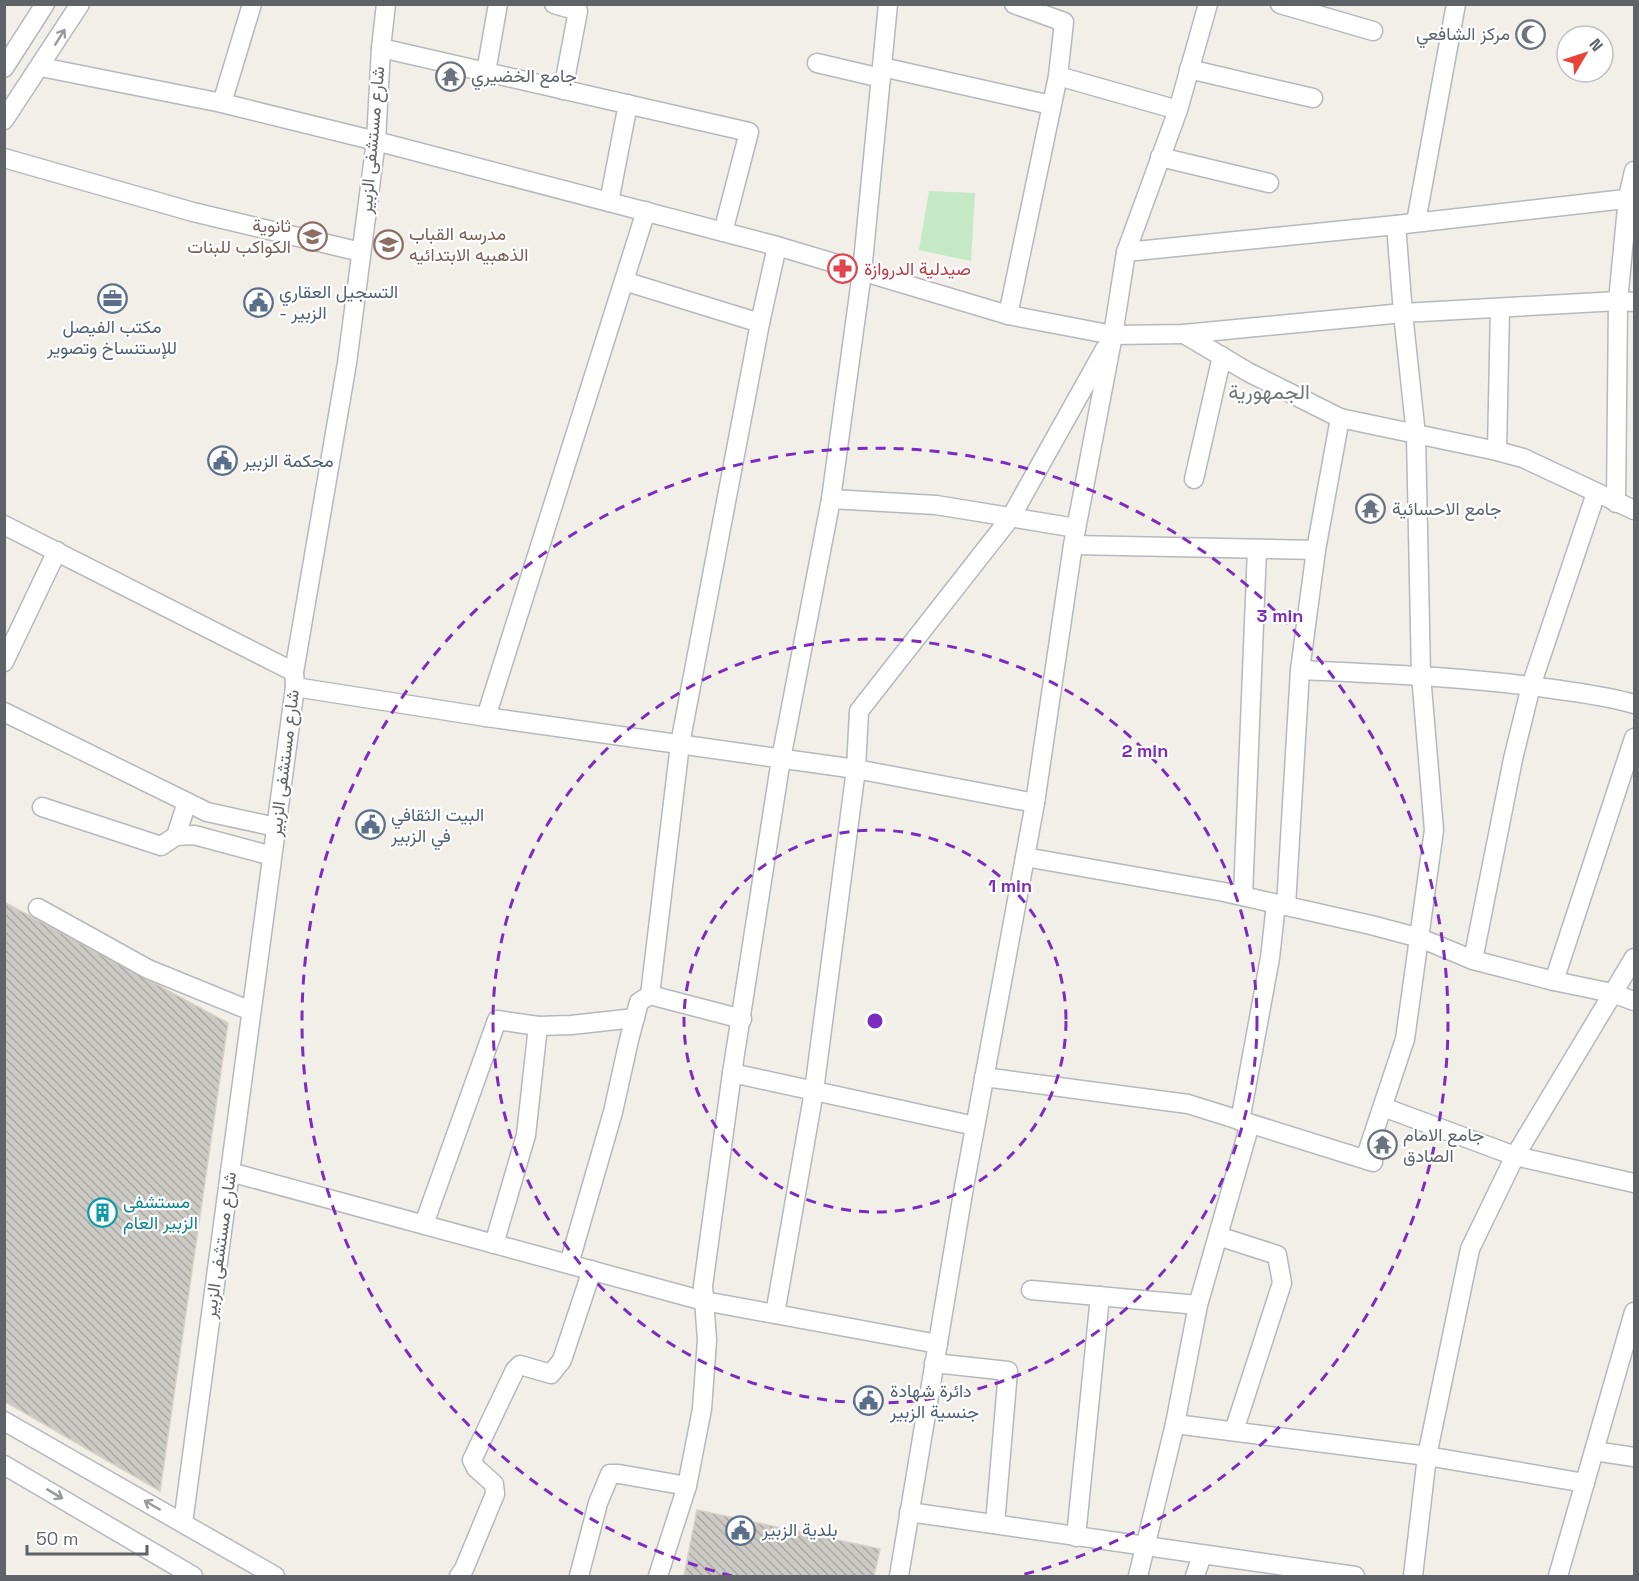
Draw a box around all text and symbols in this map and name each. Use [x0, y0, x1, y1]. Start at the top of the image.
mosque icon: مركز الشافعي [1515, 18, 1547, 50]
place label: مركز الشافعي [1416, 22, 1510, 49]
north arrow [1555, 24, 1615, 84]
one-way arrow [54, 29, 66, 45]
text: N [1585, 34, 1608, 56]
temple icon: جامع الخضيري [434, 60, 466, 92]
place label: جامع الخضيري [471, 64, 577, 91]
street label: شارع مستشفى الزبير [354, 65, 390, 216]
place label: ثانوية الكواكب للبنات [187, 214, 291, 258]
school or university icon: ثانوية الكواكب للبنات [296, 220, 328, 252]
place label: مدرسه القباب الذهبيه الابتدائيه [409, 222, 528, 266]
school or university icon: مدرسه القباب الذهبيه الابتدائيه [372, 228, 404, 260]
pharmacy icon: صيدلية الدروازة [827, 253, 859, 285]
place label: صيدلية الدروازة [864, 257, 971, 280]
place label: التسجيل العقاري - الزبير [279, 280, 398, 324]
office icon: مكتب الفيصل للإستنساخ وتصوير [96, 282, 128, 314]
public building icon: التسجيل العقاري - الزبير [242, 286, 274, 318]
place label: مكتب الفيصل للإستنساخ وتصوير [46, 315, 177, 360]
district label: الجمهورية [1228, 378, 1310, 405]
public building icon: محكمة الزبير [206, 445, 238, 477]
place label: محكمة الزبير [242, 449, 334, 472]
temple icon: جامع الاحسائية [1355, 493, 1387, 525]
place label: جامع الاحسائية [1392, 497, 1502, 521]
text: 3 min [1257, 604, 1303, 627]
street label: شارع مستشفى الزبير [263, 688, 305, 839]
text: 2 min [1122, 739, 1168, 762]
place label: البيت الثقافي في الزبير [390, 803, 484, 851]
public building icon: البيت الثقافي في الزبير [354, 809, 386, 841]
text: 1 min [988, 874, 1032, 897]
centre of rings [865, 1011, 885, 1031]
place label: جامع الامام الصادق [1403, 1123, 1484, 1167]
temple icon: جامع الامام الصادق [1366, 1129, 1398, 1161]
street label: شارع مستشفى الزبير [198, 1170, 242, 1321]
place label: مستشفى الزبير العام [123, 1190, 198, 1235]
building icon: مستشفى الزبير العام [86, 1196, 118, 1228]
place label: دائرة شهادة جنسية الزبير [889, 1379, 979, 1423]
public building icon: دائرة شهادة جنسية الزبير [853, 1385, 885, 1417]
one-way arrow [46, 1489, 63, 1501]
one-way arrow [144, 1499, 161, 1511]
public building icon: بلدية الزبير [725, 1514, 757, 1546]
scale bar [27, 1518, 147, 1556]
place label: بلدية الزبير [761, 1518, 837, 1541]
text: 50 m [36, 1527, 78, 1550]

